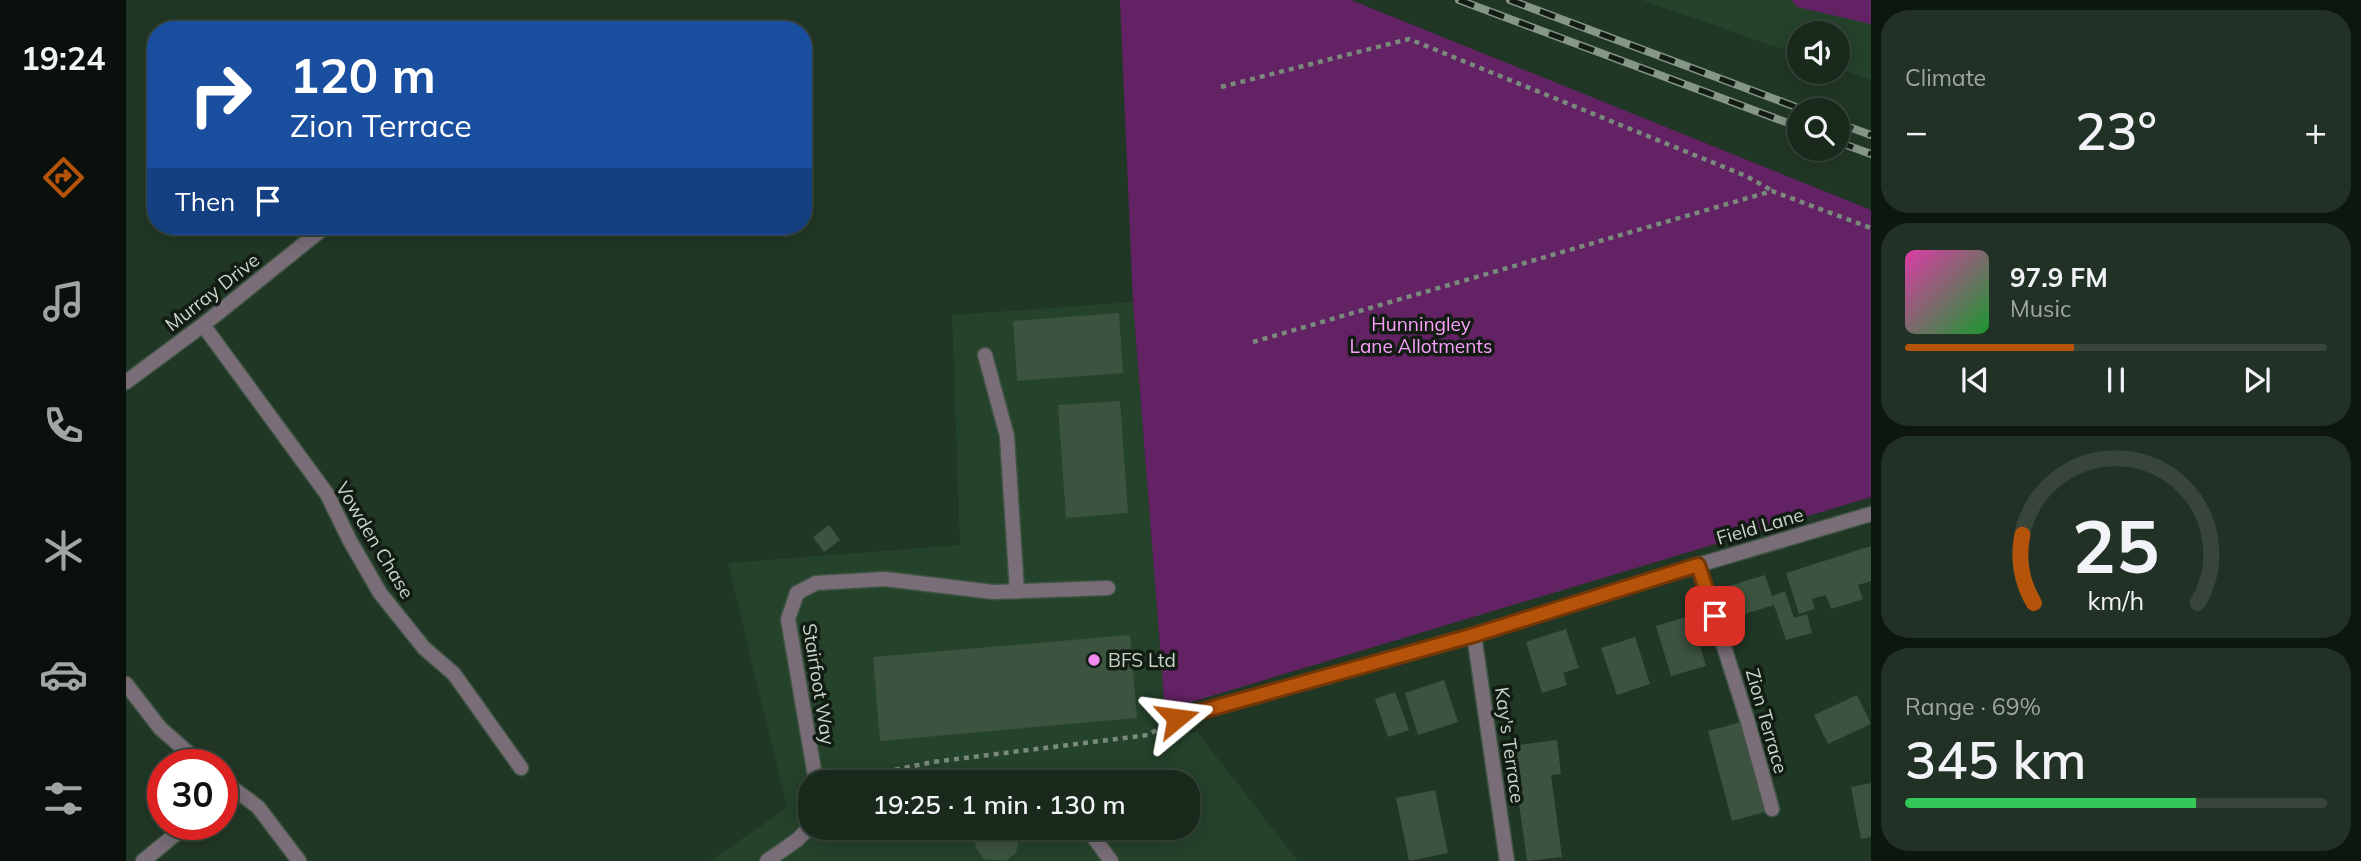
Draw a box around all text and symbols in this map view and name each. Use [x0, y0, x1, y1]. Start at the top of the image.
map controls [1787, 21, 1850, 161]
button: sound [1787, 21, 1850, 84]
text: 19:24 [21, 38, 105, 78]
text: 120 m [290, 44, 436, 105]
icon: right [175, 49, 266, 140]
text: Climate [1905, 63, 1986, 92]
button: search [1787, 98, 1850, 161]
text: 23° [2075, 98, 2157, 163]
text: Zion Terrace [290, 105, 472, 145]
text: − [1905, 107, 1928, 155]
text: + [2304, 107, 2327, 155]
icon: directions [39, 153, 88, 202]
icon: arrive [249, 182, 287, 220]
text: Then [175, 185, 235, 218]
street label: Murray Drive [160, 248, 264, 336]
text: 97.9 FM [2010, 261, 2108, 294]
icon: music [39, 277, 88, 326]
text: Music [2010, 294, 2071, 323]
park label: Hunningley Lane Allotments [1350, 312, 1492, 358]
icon: previous [1956, 361, 1994, 399]
icon: pause [2097, 361, 2135, 399]
icon: next [2238, 361, 2276, 399]
icon: phone [39, 401, 88, 450]
street label: Vowden Chase [331, 477, 419, 603]
text: 25 [2072, 500, 2160, 591]
street label: Field Lane [1714, 502, 1806, 550]
icon: climate [39, 526, 88, 575]
text: km/h [2088, 585, 2144, 616]
pin [1685, 586, 1745, 646]
icon: arrive [1696, 597, 1734, 635]
street label: Stairfoot Way [798, 622, 840, 746]
place label: BFS Ltd [1108, 648, 1176, 672]
icon: car [39, 650, 88, 699]
marker: BFS Ltd [1086, 652, 1102, 668]
street label: Zion Terrace [1741, 666, 1793, 776]
position arrow [1140, 681, 1214, 755]
street label: Kay's Terrace [1490, 685, 1530, 805]
text: Range · 69% [1905, 692, 2041, 721]
text: 345 km [1905, 727, 2086, 792]
speed limit sign: 30 [147, 749, 238, 840]
icon: filters [39, 774, 88, 823]
text: 19:25 · 1 min · 130 m [872, 788, 1126, 821]

